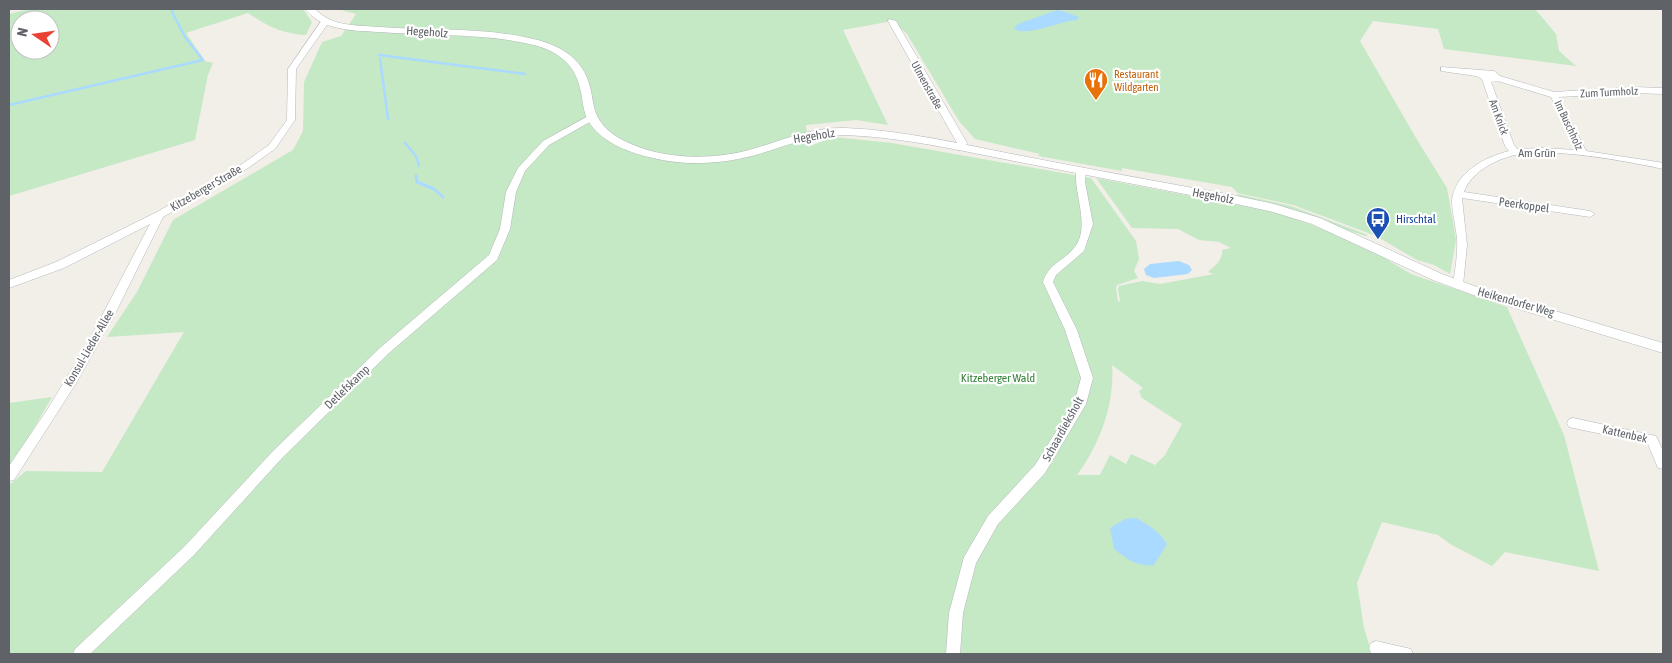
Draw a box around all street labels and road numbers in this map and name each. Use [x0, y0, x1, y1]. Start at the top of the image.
street label: Hegeholz [406, 24, 449, 40]
street label: Ulmenstraße [909, 59, 945, 111]
street label: Zum Turmholz [1580, 84, 1638, 100]
street label: Am Knick [1487, 98, 1511, 137]
street label: Im Buschholz [1552, 98, 1586, 152]
street label: Hegeholz [792, 126, 836, 146]
street label: Am Grün [1518, 146, 1556, 160]
street label: Kitzeberger Straße [168, 162, 244, 214]
street label: Hegeholz [1191, 185, 1235, 207]
street label: Peerkoppel [1498, 195, 1551, 216]
street label: Heikendorfer Weg [1476, 284, 1557, 320]
street label: Konsul-Lieder-Allee [61, 307, 117, 389]
street label: Detlefskamp [322, 362, 373, 412]
street label: Schaardieksholt [1040, 394, 1087, 464]
street label: Kattenbek [1601, 422, 1650, 446]

